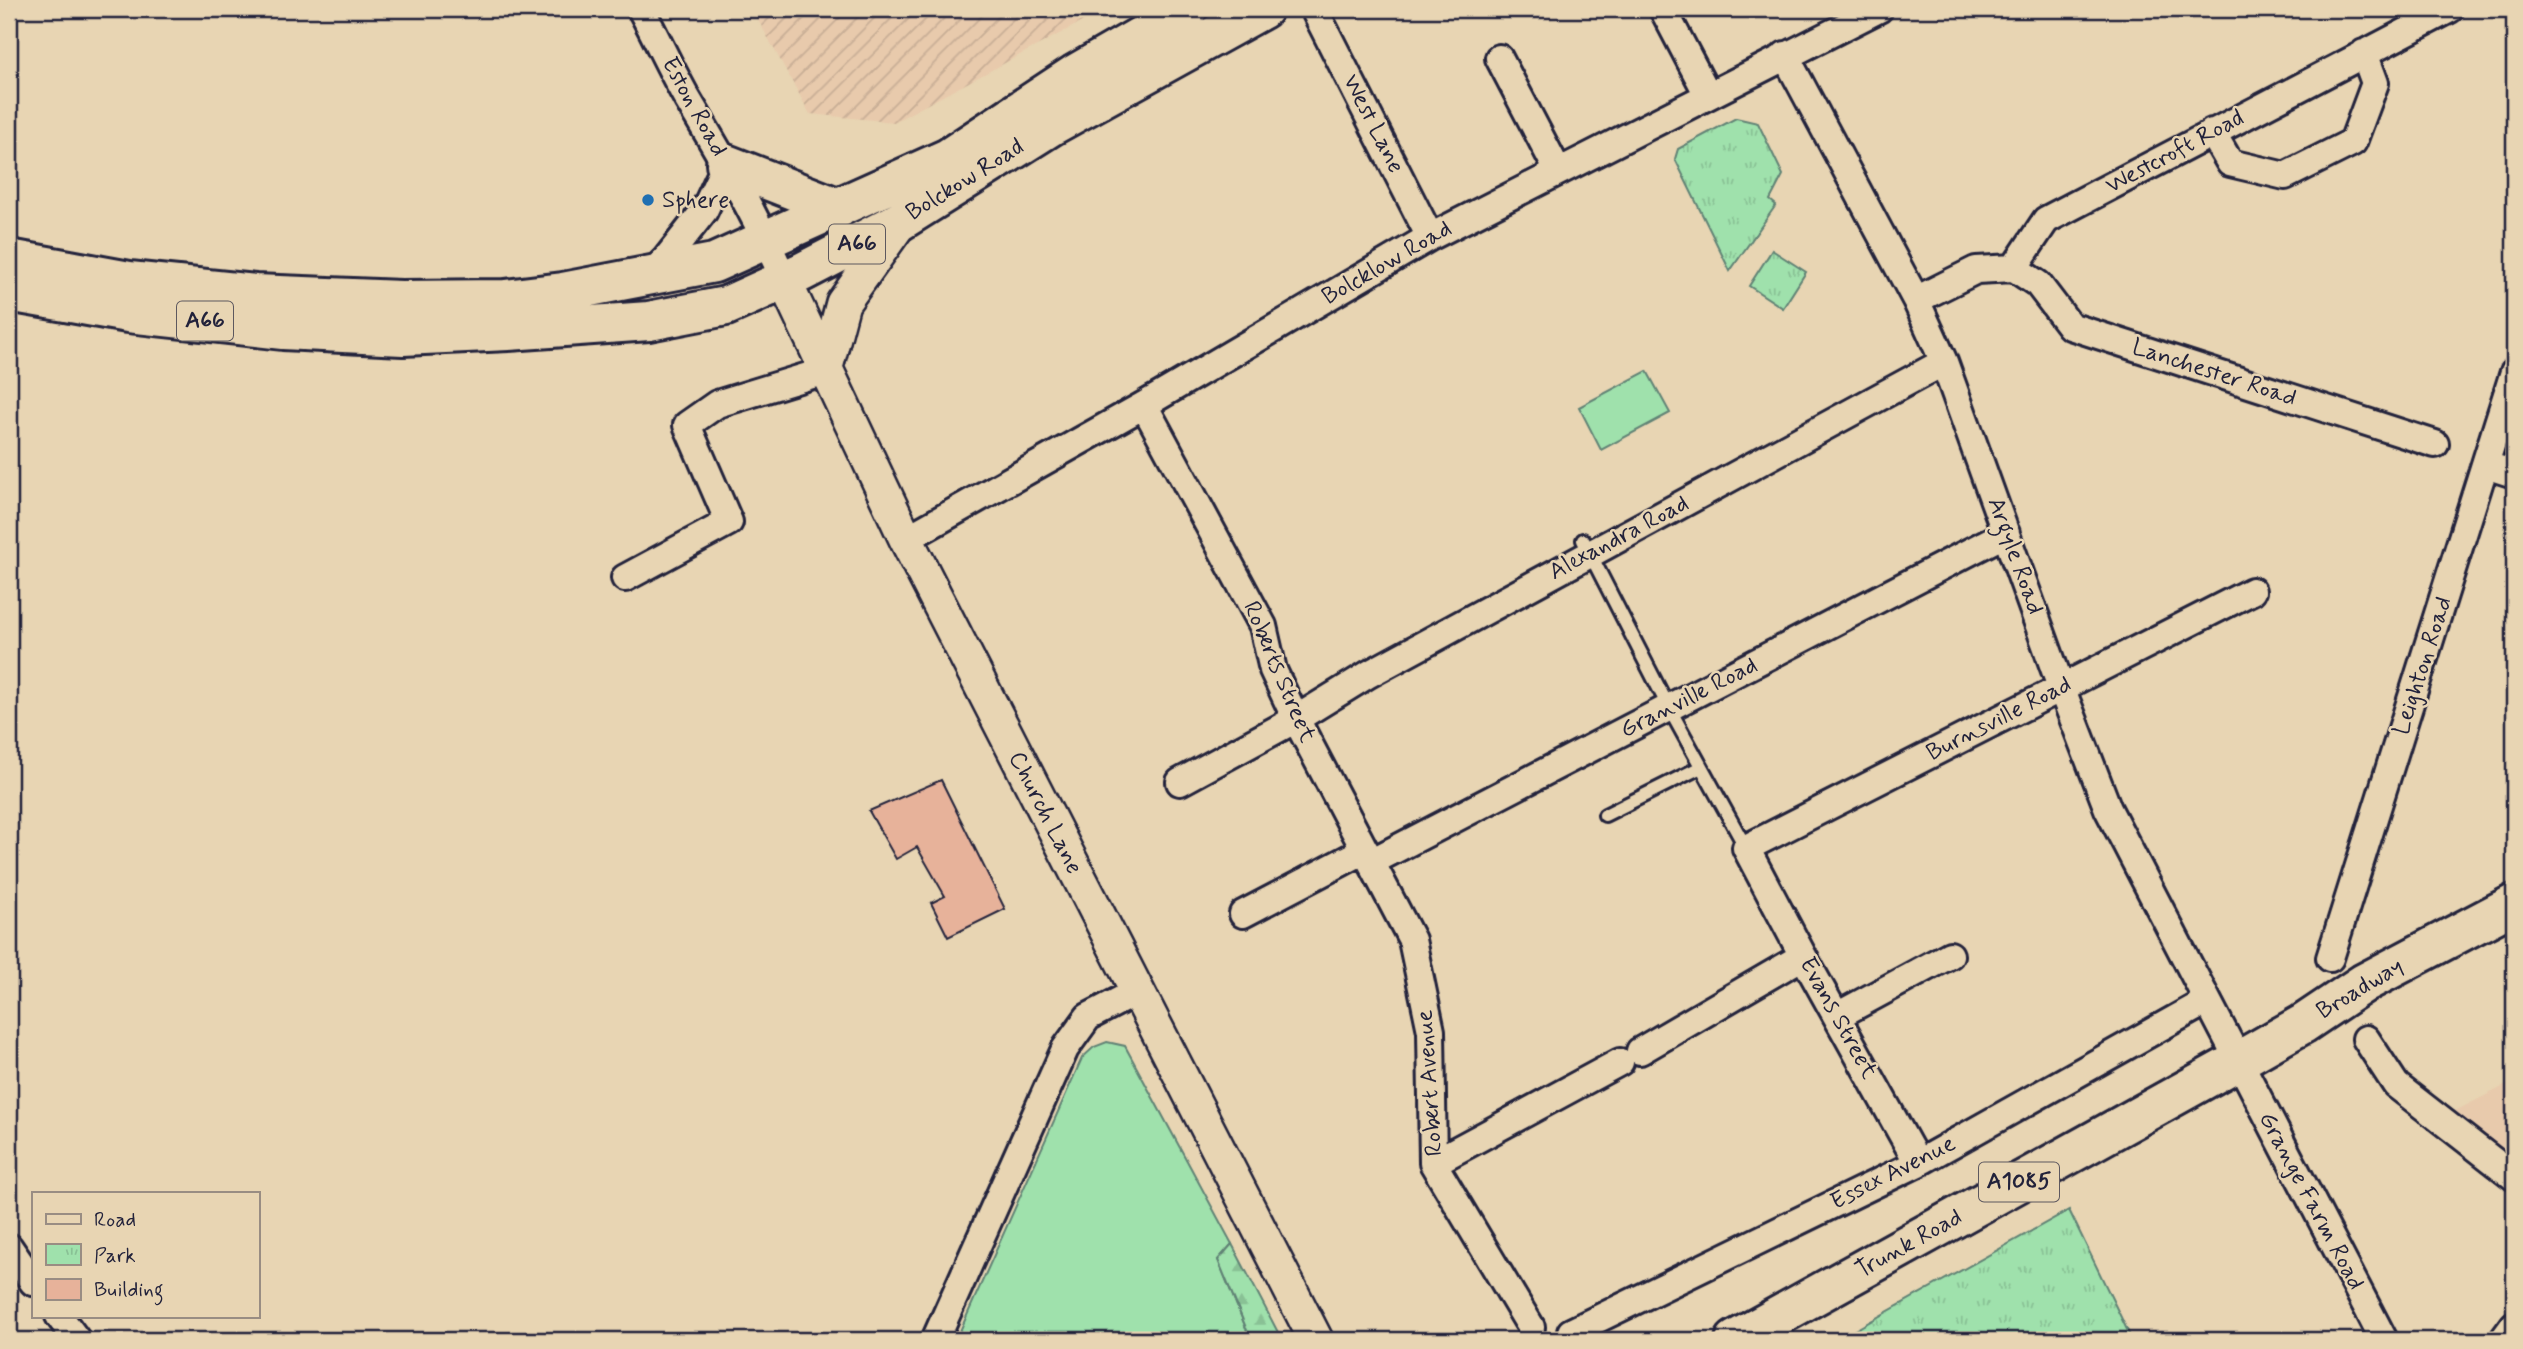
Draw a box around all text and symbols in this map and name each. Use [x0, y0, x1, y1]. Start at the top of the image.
street label: Eston Road [654, 52, 734, 162]
street label: West Lane [1335, 69, 1411, 179]
street label: Westcroft Road [2101, 103, 2249, 201]
street label: Bolckow Road [900, 132, 1030, 228]
place label: Sphere [662, 185, 729, 216]
marker: Sphere [640, 192, 656, 208]
street label: Bolcklow Road [1317, 213, 1457, 313]
road number: A66 [829, 224, 885, 264]
road number: A66 [177, 302, 233, 340]
street label: Lanchester Road [2128, 332, 2300, 414]
street label: Alexandra Road [1544, 488, 1694, 588]
street label: Argyle Road [1977, 493, 2051, 620]
street label: Leighton Road [2386, 593, 2460, 739]
street label: Roberts Street [1235, 597, 1323, 747]
street label: Granville Road [1615, 650, 1763, 746]
street label: Burnsville Road [1921, 669, 2077, 769]
street label: Church Lane [1001, 746, 1089, 880]
street label: Evans Street [1792, 951, 1884, 1085]
street label: Broadway [2311, 951, 2409, 1027]
street label: Robert Avenue [1409, 1009, 1451, 1157]
street label: Grange Farm Road [2251, 1107, 2371, 1295]
street label: Essex Avenue [1825, 1128, 1961, 1218]
road number: A1085 [1979, 1162, 2059, 1202]
legend [32, 1192, 259, 1318]
street label: Trunk Road [1850, 1202, 1968, 1286]
text: Road [94, 1206, 136, 1234]
text: Park [94, 1242, 136, 1270]
text: Building [94, 1276, 164, 1306]

